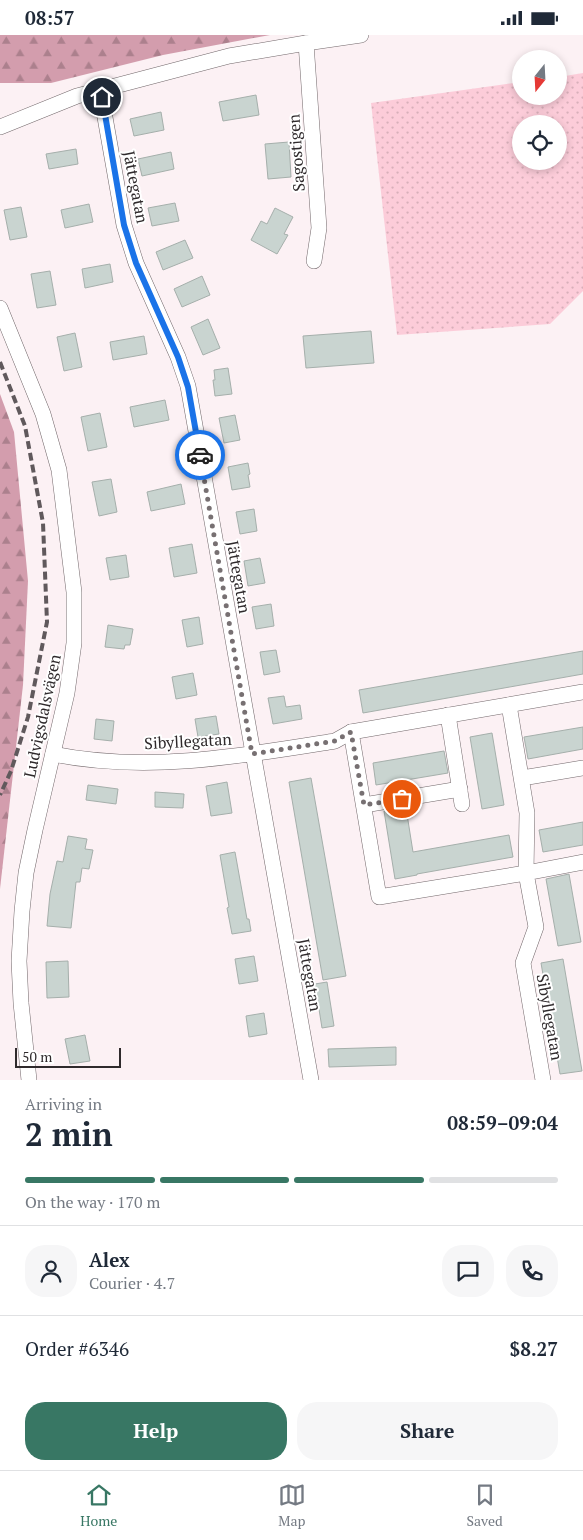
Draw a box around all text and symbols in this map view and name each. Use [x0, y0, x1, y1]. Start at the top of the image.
text: 08:57 [25, 5, 74, 30]
north arrow [512, 50, 568, 105]
map controls [512, 50, 567, 170]
pin [81, 76, 123, 118]
icon: home [88, 83, 116, 111]
street label: Sagostigen [282, 113, 310, 192]
button: locate [512, 115, 567, 170]
street label: Jättegatan [118, 149, 154, 226]
courier [175, 430, 225, 480]
icon: car [186, 441, 214, 469]
street label: Jättegatan [222, 539, 256, 616]
street label: Ludvigsdalsvägen [18, 652, 66, 780]
street label: Sibyllegatan [144, 728, 233, 754]
pin [381, 778, 423, 820]
icon: bag [388, 785, 416, 813]
street label: Jättegatan [293, 937, 327, 1014]
street label: Sibyllegatan [532, 972, 569, 1063]
scale bar [15, 1045, 121, 1068]
text: 50 m [22, 1047, 52, 1066]
text: Arriving in [25, 1093, 102, 1115]
text: 08:59–09:04 [447, 1110, 558, 1135]
text: 2 min [25, 1113, 113, 1155]
text: On the way · 170 m [25, 1191, 160, 1213]
button: person [25, 1245, 77, 1297]
button: chat [442, 1245, 494, 1297]
button: phone [506, 1245, 558, 1297]
text: Alex [89, 1247, 130, 1272]
text: Courier · 4.7 [89, 1272, 175, 1294]
text: Order #6346 [25, 1336, 129, 1361]
text: $8.27 [509, 1336, 558, 1361]
button: Help [25, 1402, 287, 1460]
button: Share [297, 1402, 558, 1460]
tab: Home [80, 1481, 117, 1530]
tab: Map [278, 1481, 306, 1530]
tab: Saved [466, 1481, 503, 1530]

